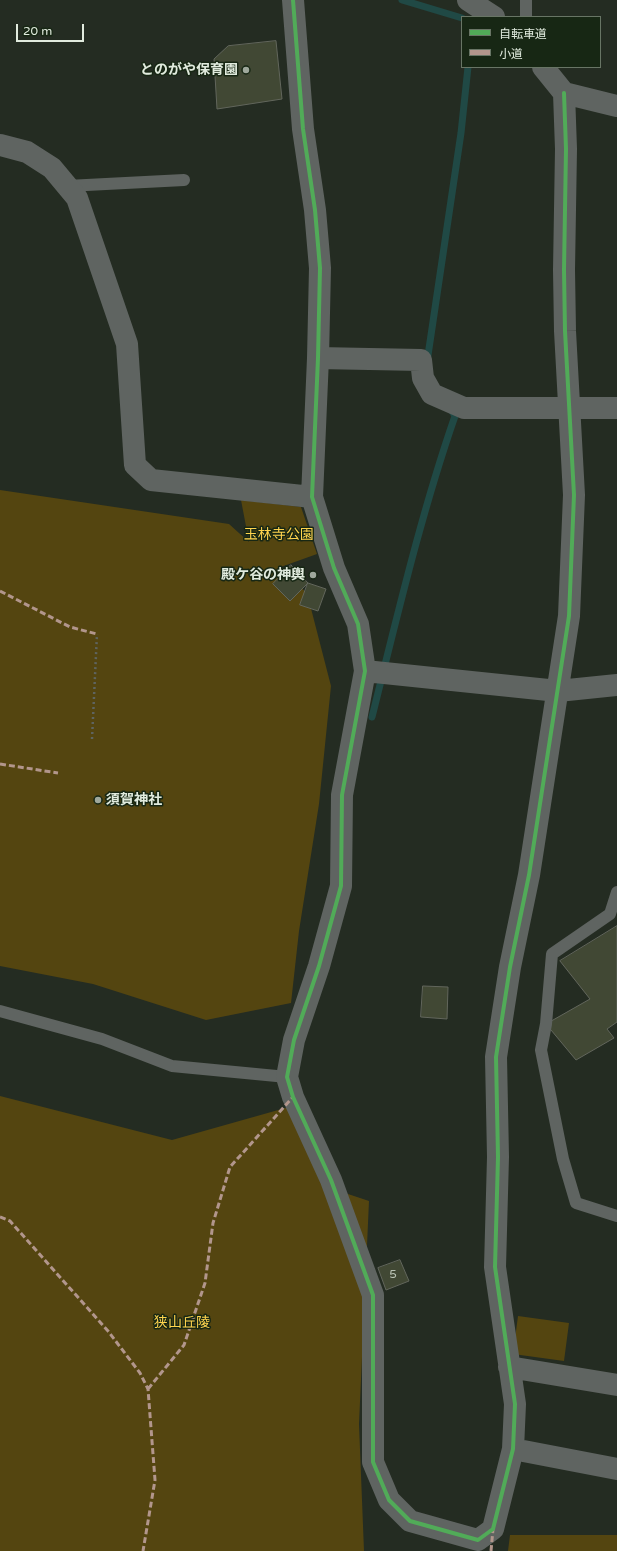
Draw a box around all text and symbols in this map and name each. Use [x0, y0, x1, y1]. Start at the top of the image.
scale bar [18, 16, 86, 42]
legend [461, 16, 601, 68]
text: 20 m [23, 24, 52, 38]
text: 自転車道 [499, 27, 547, 41]
text: 小道 [499, 47, 523, 61]
place label: とのがや保育園 [140, 62, 238, 78]
marker: とのがや保育園 [241, 65, 251, 75]
park label: 玉林寺公園 [244, 527, 314, 543]
place label: 殿ケ谷の神輿 [221, 567, 305, 583]
marker: 殿ケ谷の神輿 [308, 570, 318, 580]
place label: 須賀神社 [106, 792, 162, 808]
marker: 須賀神社 [93, 795, 103, 805]
house number: 5 [389, 1268, 397, 1282]
park label: 狭山丘陵 [154, 1315, 210, 1331]

